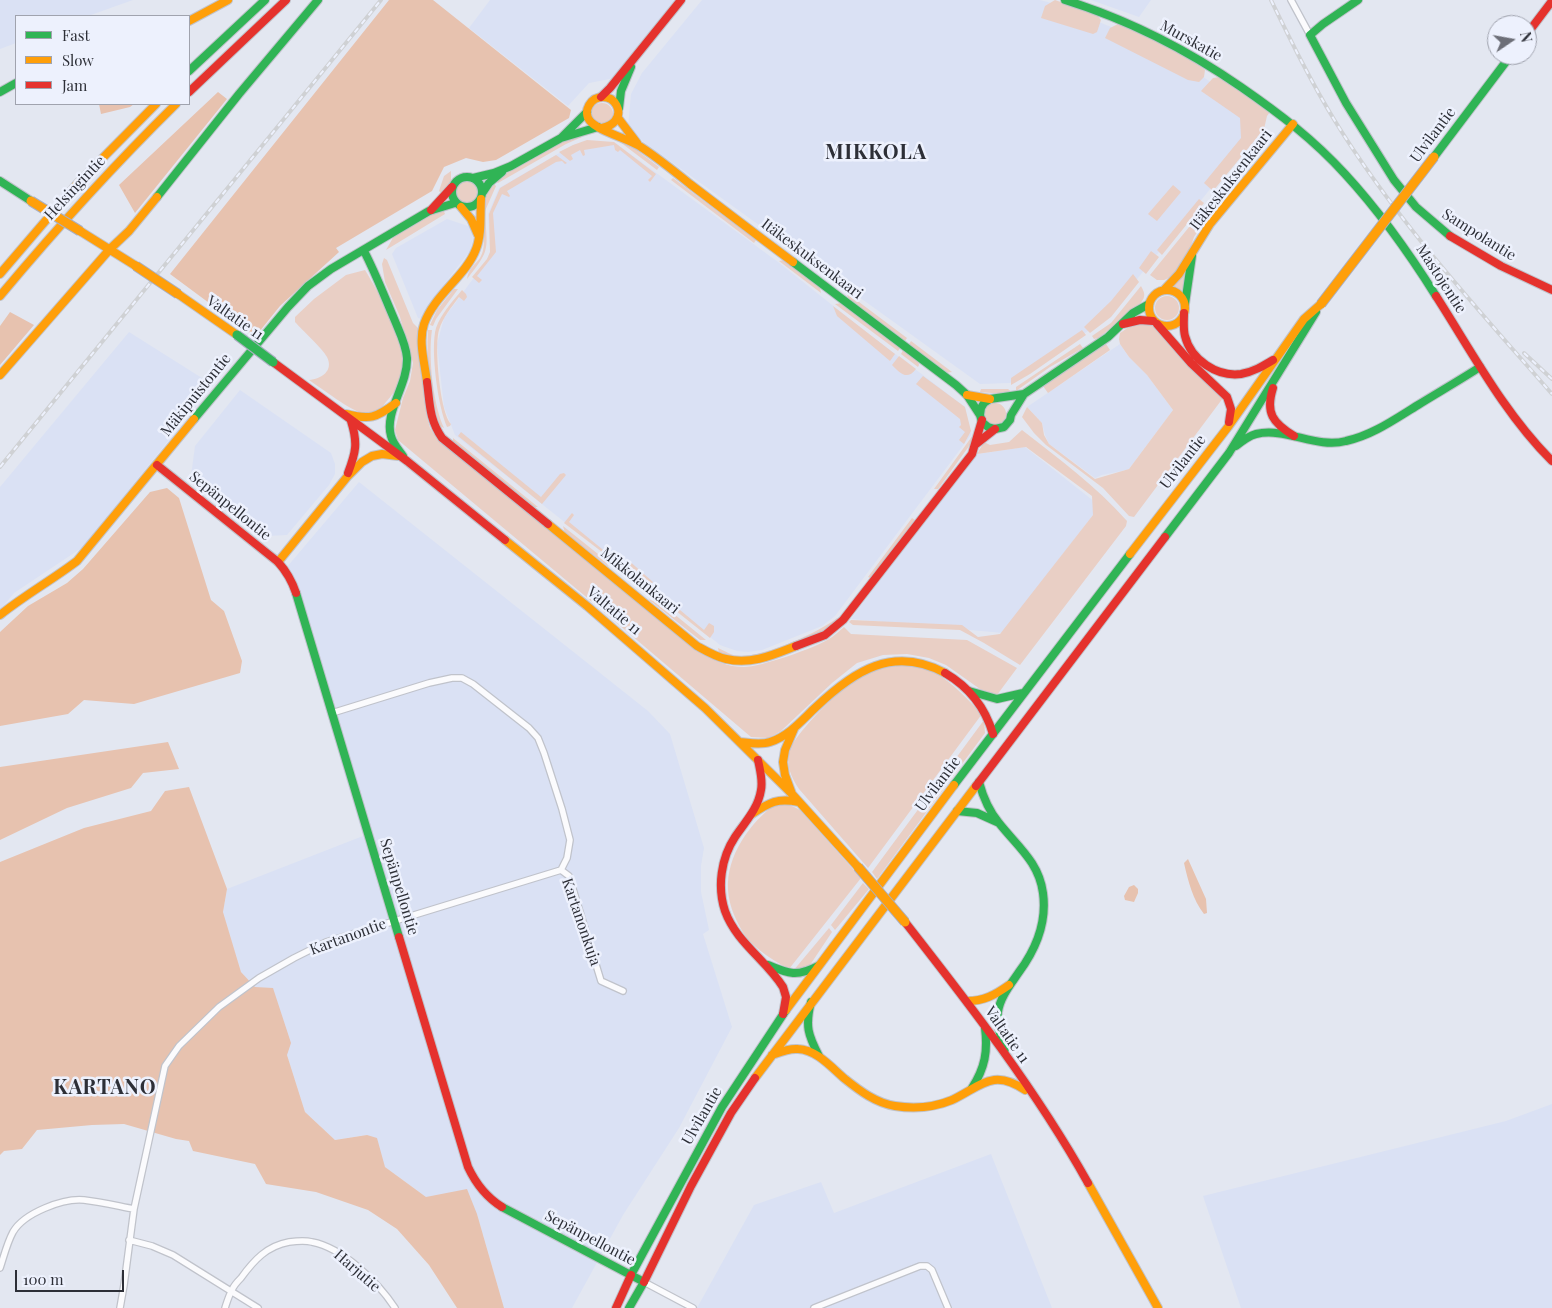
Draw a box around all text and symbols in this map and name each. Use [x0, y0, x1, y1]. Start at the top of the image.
legend [15, 15, 190, 105]
north arrow [1487, 15, 1537, 65]
street label: Murskatie [1157, 17, 1225, 65]
text: Fast [62, 25, 90, 45]
text: N [1516, 30, 1537, 44]
text: Slow [62, 50, 94, 70]
text: Jam [62, 75, 87, 95]
street label: Ulvilantie [1407, 104, 1459, 166]
street label: Itäkeskuksenkaari [1186, 126, 1276, 234]
district label: MIKKOLA [824, 141, 928, 165]
street label: Helsingintie [41, 152, 109, 224]
street label: Sampolantie [1439, 205, 1519, 265]
street label: Itäkeskuksenkaari [758, 215, 866, 303]
street label: Mastojentie [1412, 241, 1470, 317]
street label: Valtatie 11 [203, 292, 267, 344]
street label: Mäkipuistontie [157, 350, 235, 440]
street label: Ulvilantie [1156, 431, 1210, 493]
street label: Sepänpellontie [185, 468, 275, 544]
street label: Mikkolankaari [597, 544, 683, 618]
street label: Valtatie 11 [583, 583, 645, 639]
street label: Ulvilantie [912, 753, 964, 815]
street label: Sepänpellontie [376, 837, 422, 937]
street label: Kartanonkuja [558, 876, 604, 968]
street label: Kartanontie [307, 915, 389, 959]
street label: Valtatie 11 [981, 1003, 1033, 1067]
district label: KARTANO [52, 1076, 158, 1100]
street label: Ulvilantie [678, 1084, 726, 1148]
street label: Sepänpellontie [542, 1207, 638, 1269]
street label: Harjutie [330, 1246, 384, 1296]
scale bar [18, 1260, 126, 1292]
text: 100 m [23, 1269, 64, 1289]

